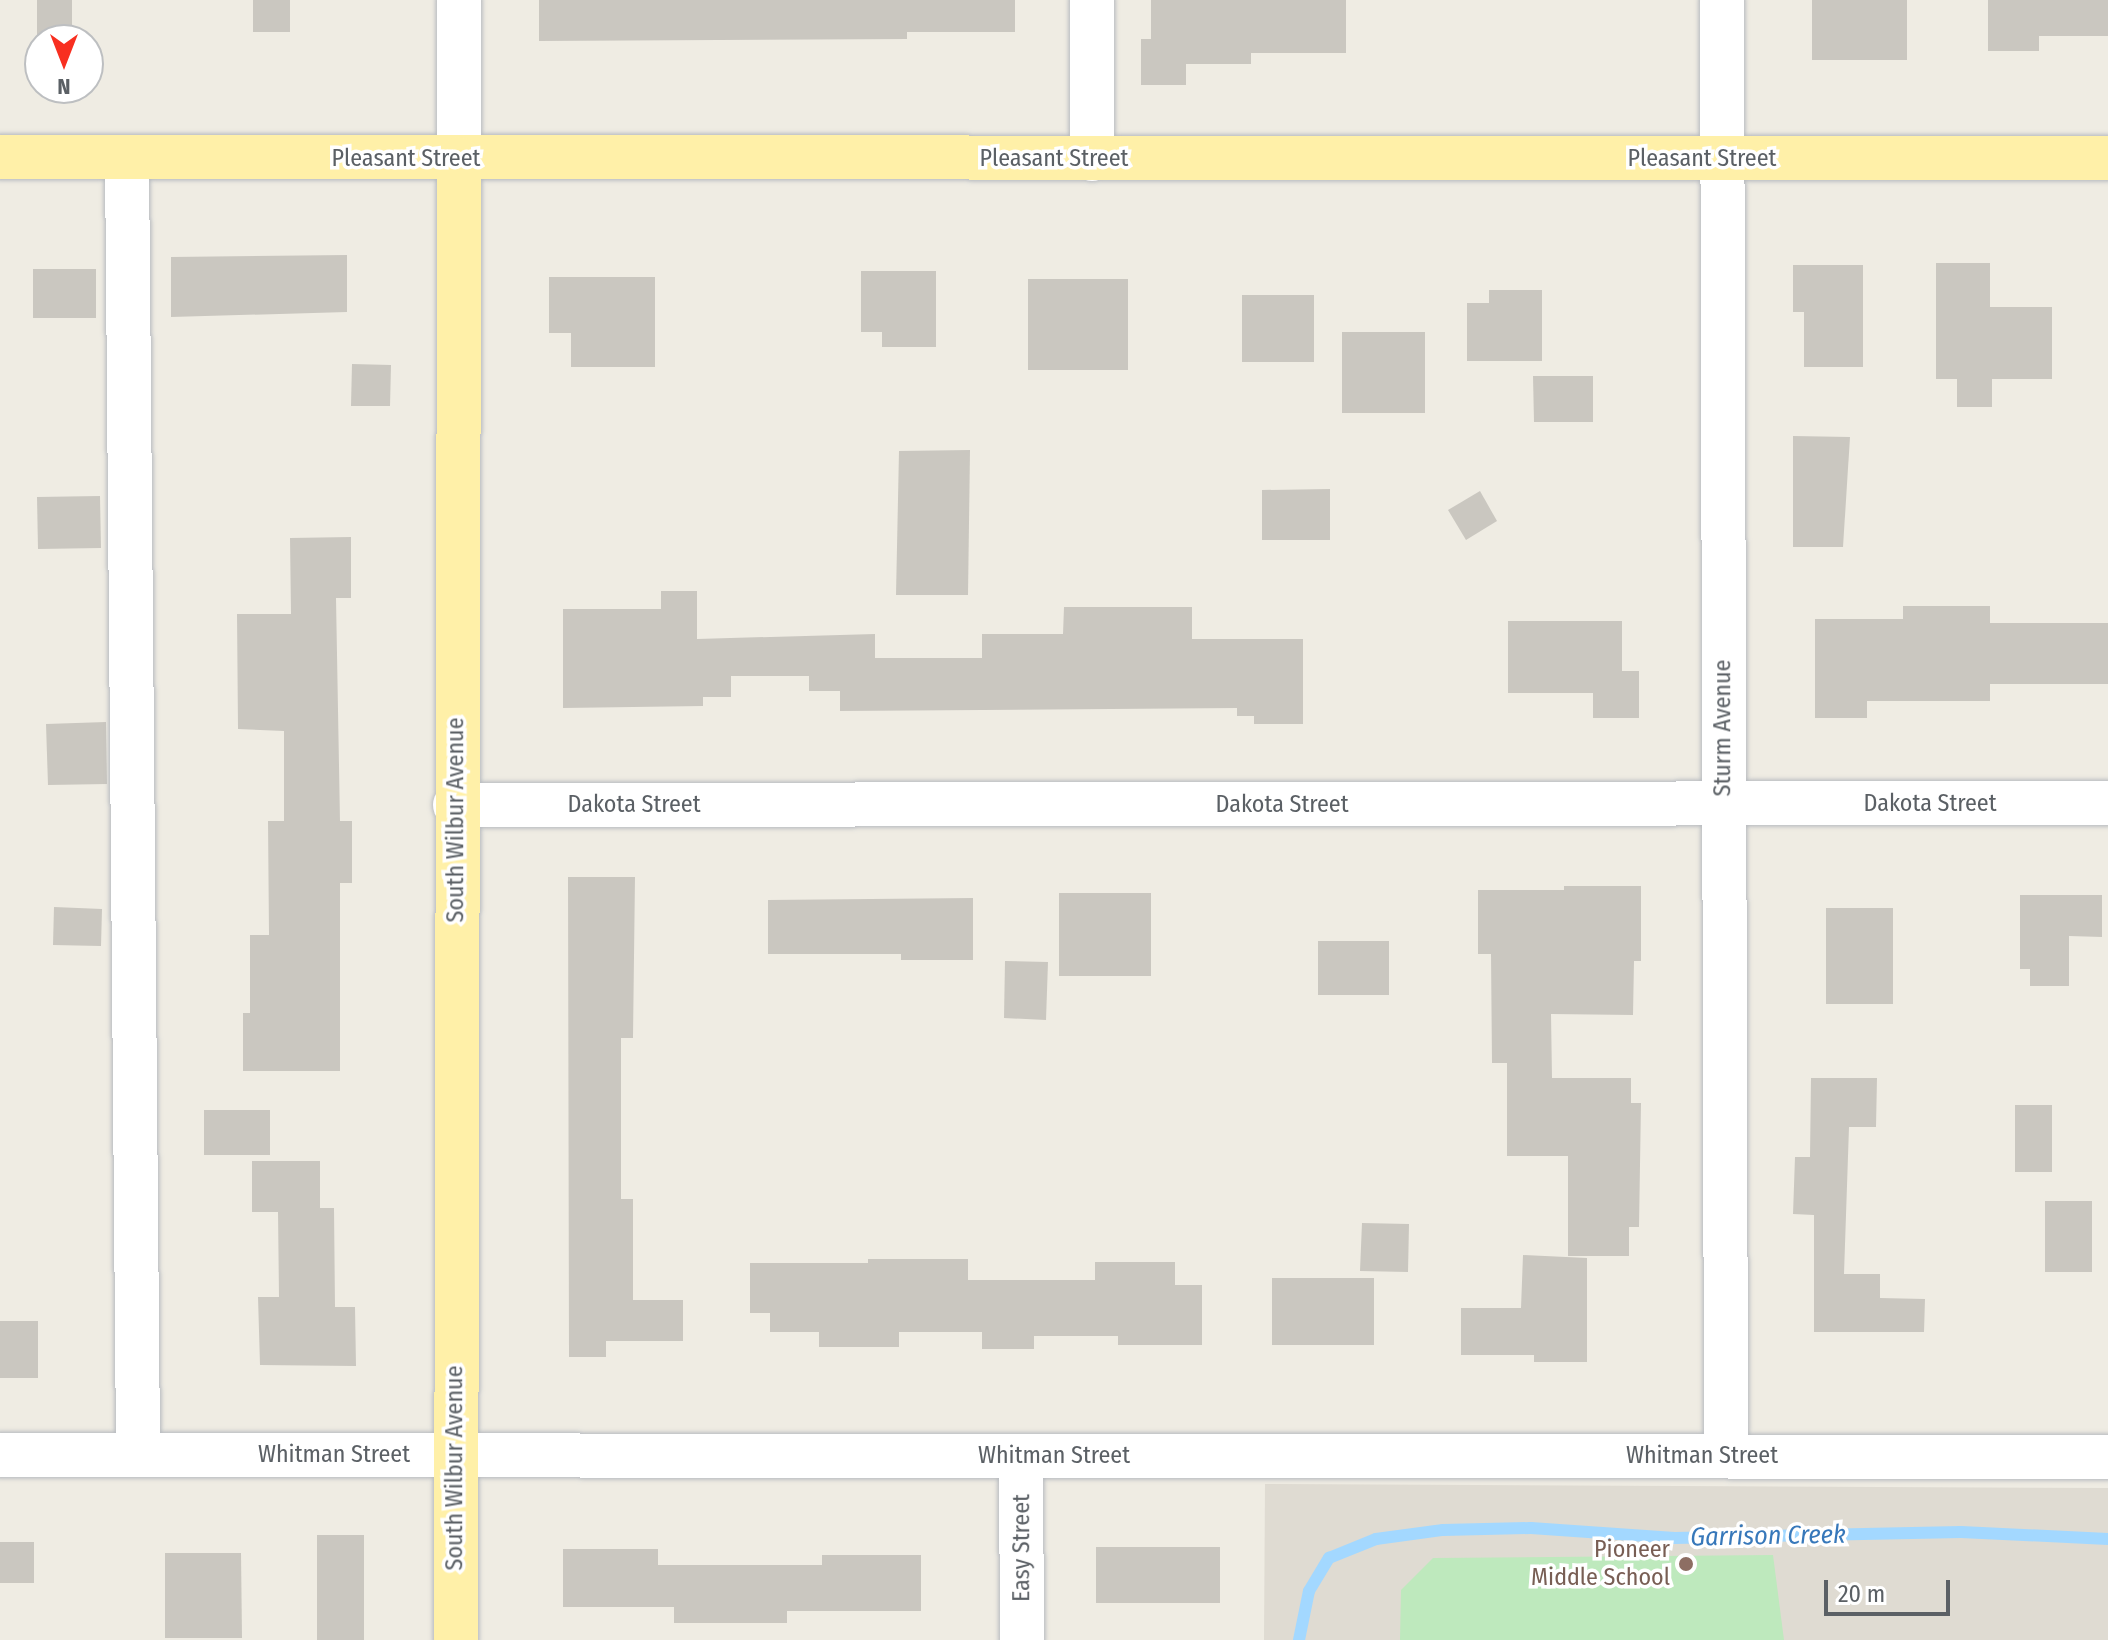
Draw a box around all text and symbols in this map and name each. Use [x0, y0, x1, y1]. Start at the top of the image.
north arrow [24, 24, 104, 104]
text: N [57, 73, 71, 100]
street label: Pleasant Street [332, 145, 480, 173]
street label: Pleasant Street [980, 145, 1128, 173]
street label: Pleasant Street [1628, 145, 1776, 173]
street label: Sturm Avenue [1709, 660, 1737, 796]
street label: South Wilbur Avenue [442, 717, 470, 923]
street label: Dakota Street [1863, 790, 1997, 818]
street label: Dakota Street [567, 791, 701, 819]
street label: Dakota Street [1215, 791, 1349, 819]
street label: South Wilbur Avenue [441, 1365, 469, 1571]
street label: Whitman Street [258, 1441, 410, 1469]
street label: Whitman Street [978, 1442, 1130, 1470]
street label: Whitman Street [1626, 1442, 1778, 1470]
street label: Easy Street [1008, 1494, 1036, 1602]
water label: Garrison Creek [1690, 1519, 1846, 1553]
place label: Pioneer Middle School [1531, 1536, 1670, 1592]
marker: Pioneer Middle School [1677, 1555, 1695, 1573]
scale bar [1828, 1564, 1954, 1614]
text: 20 m [1838, 1580, 1885, 1608]

